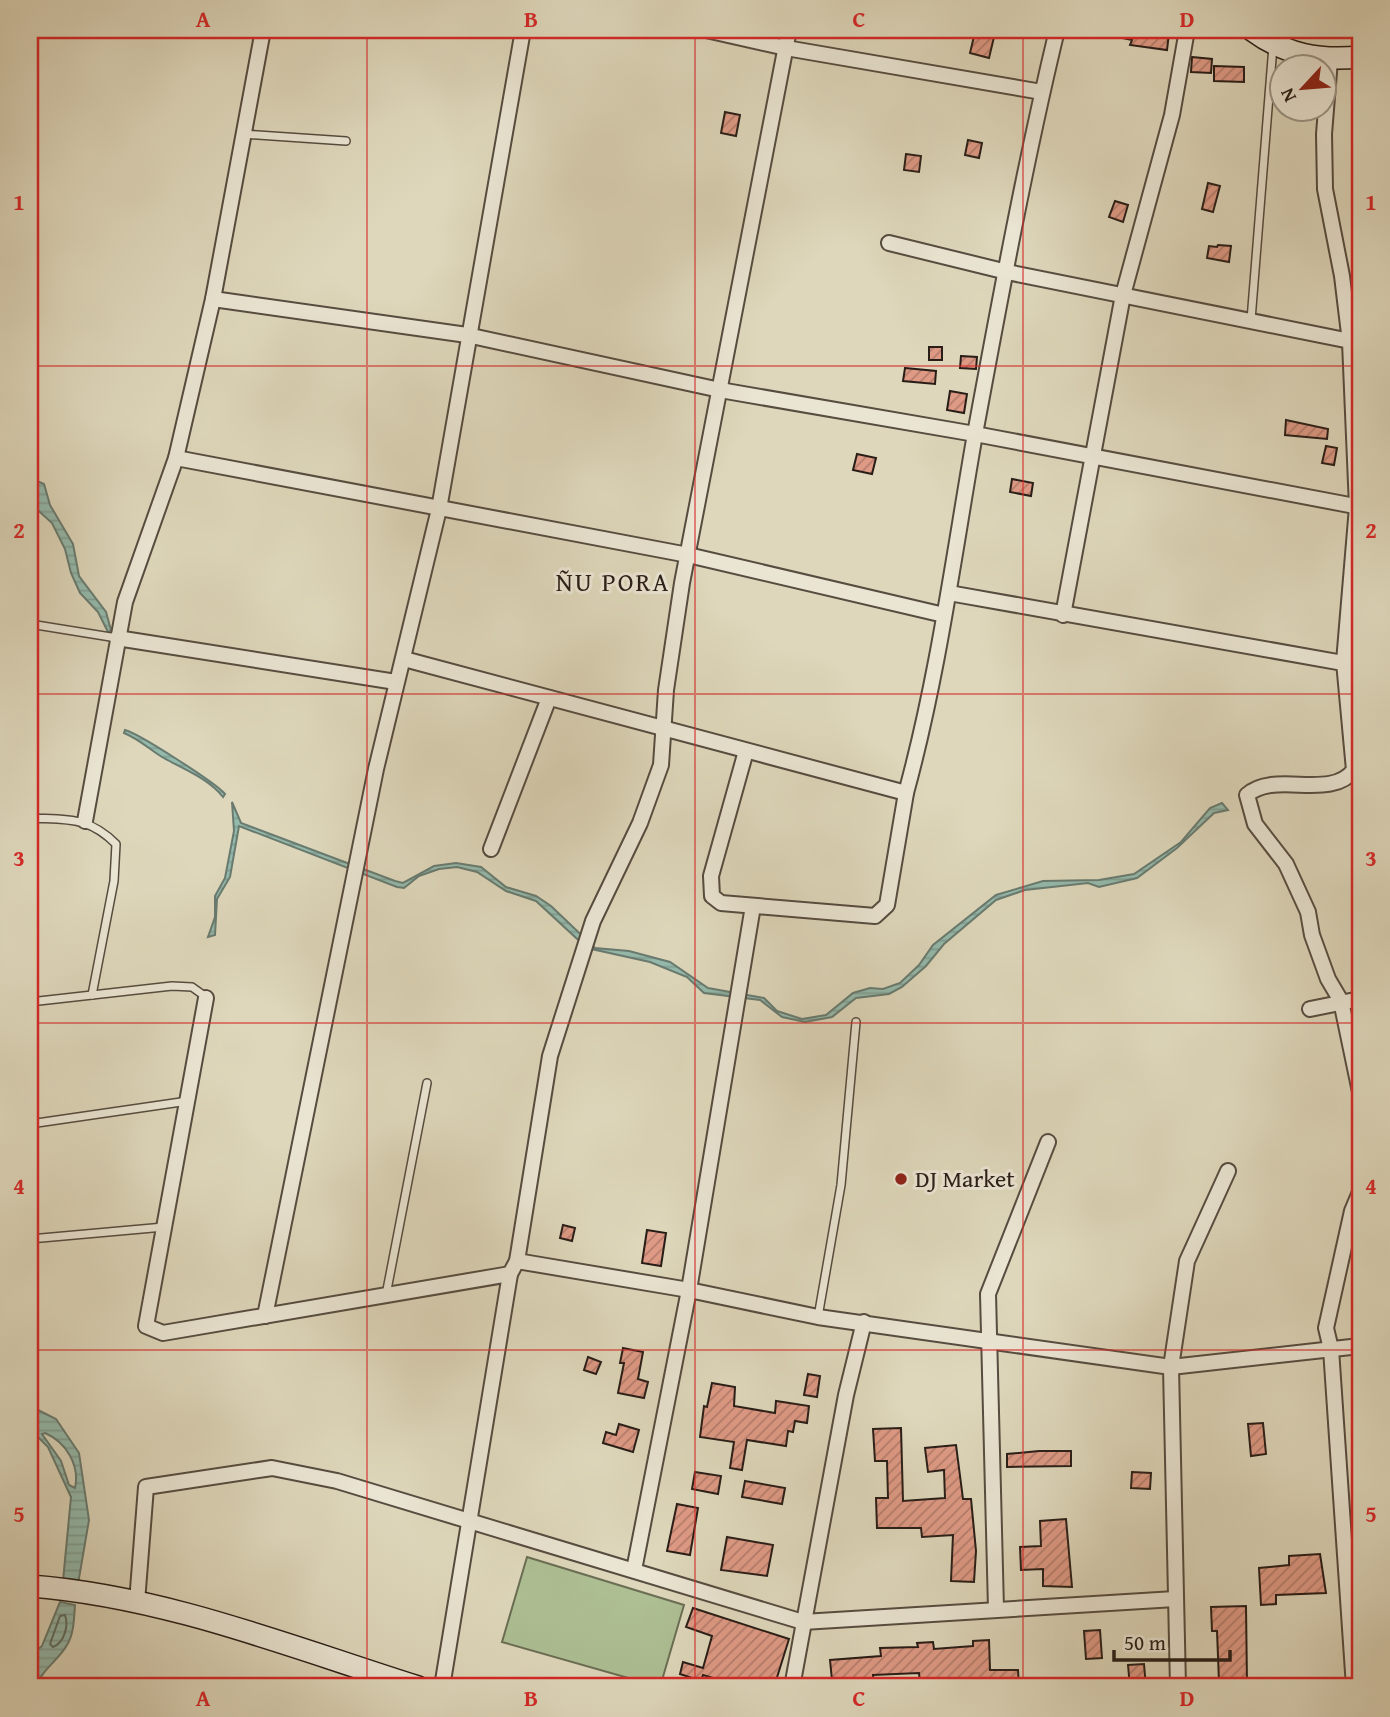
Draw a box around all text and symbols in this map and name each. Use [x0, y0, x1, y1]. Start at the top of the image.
text: A [196, 2, 211, 35]
text: B [524, 2, 538, 35]
text: C [852, 2, 866, 35]
text: D [1180, 2, 1195, 35]
north arrow [1268, 52, 1338, 122]
text: N [1272, 83, 1303, 107]
text: 1 [13, 185, 25, 218]
text: 1 [1365, 185, 1377, 218]
text: 2 [13, 513, 25, 546]
text: 2 [1365, 513, 1377, 546]
district label: ÑU PORA [556, 562, 670, 601]
text: 3 [13, 841, 25, 874]
text: 3 [1365, 841, 1377, 874]
place label: DJ Market [915, 1161, 1015, 1196]
text: 4 [13, 1169, 25, 1202]
text: 4 [1365, 1169, 1377, 1202]
marker: DJ Market [893, 1171, 909, 1187]
text: 5 [13, 1497, 25, 1530]
text: 5 [1365, 1497, 1377, 1530]
scale bar [1114, 1619, 1229, 1663]
text: 50 m [1124, 1627, 1166, 1658]
text: A [196, 1681, 211, 1714]
text: B [524, 1681, 538, 1714]
text: C [852, 1681, 866, 1714]
text: D [1180, 1681, 1195, 1714]

